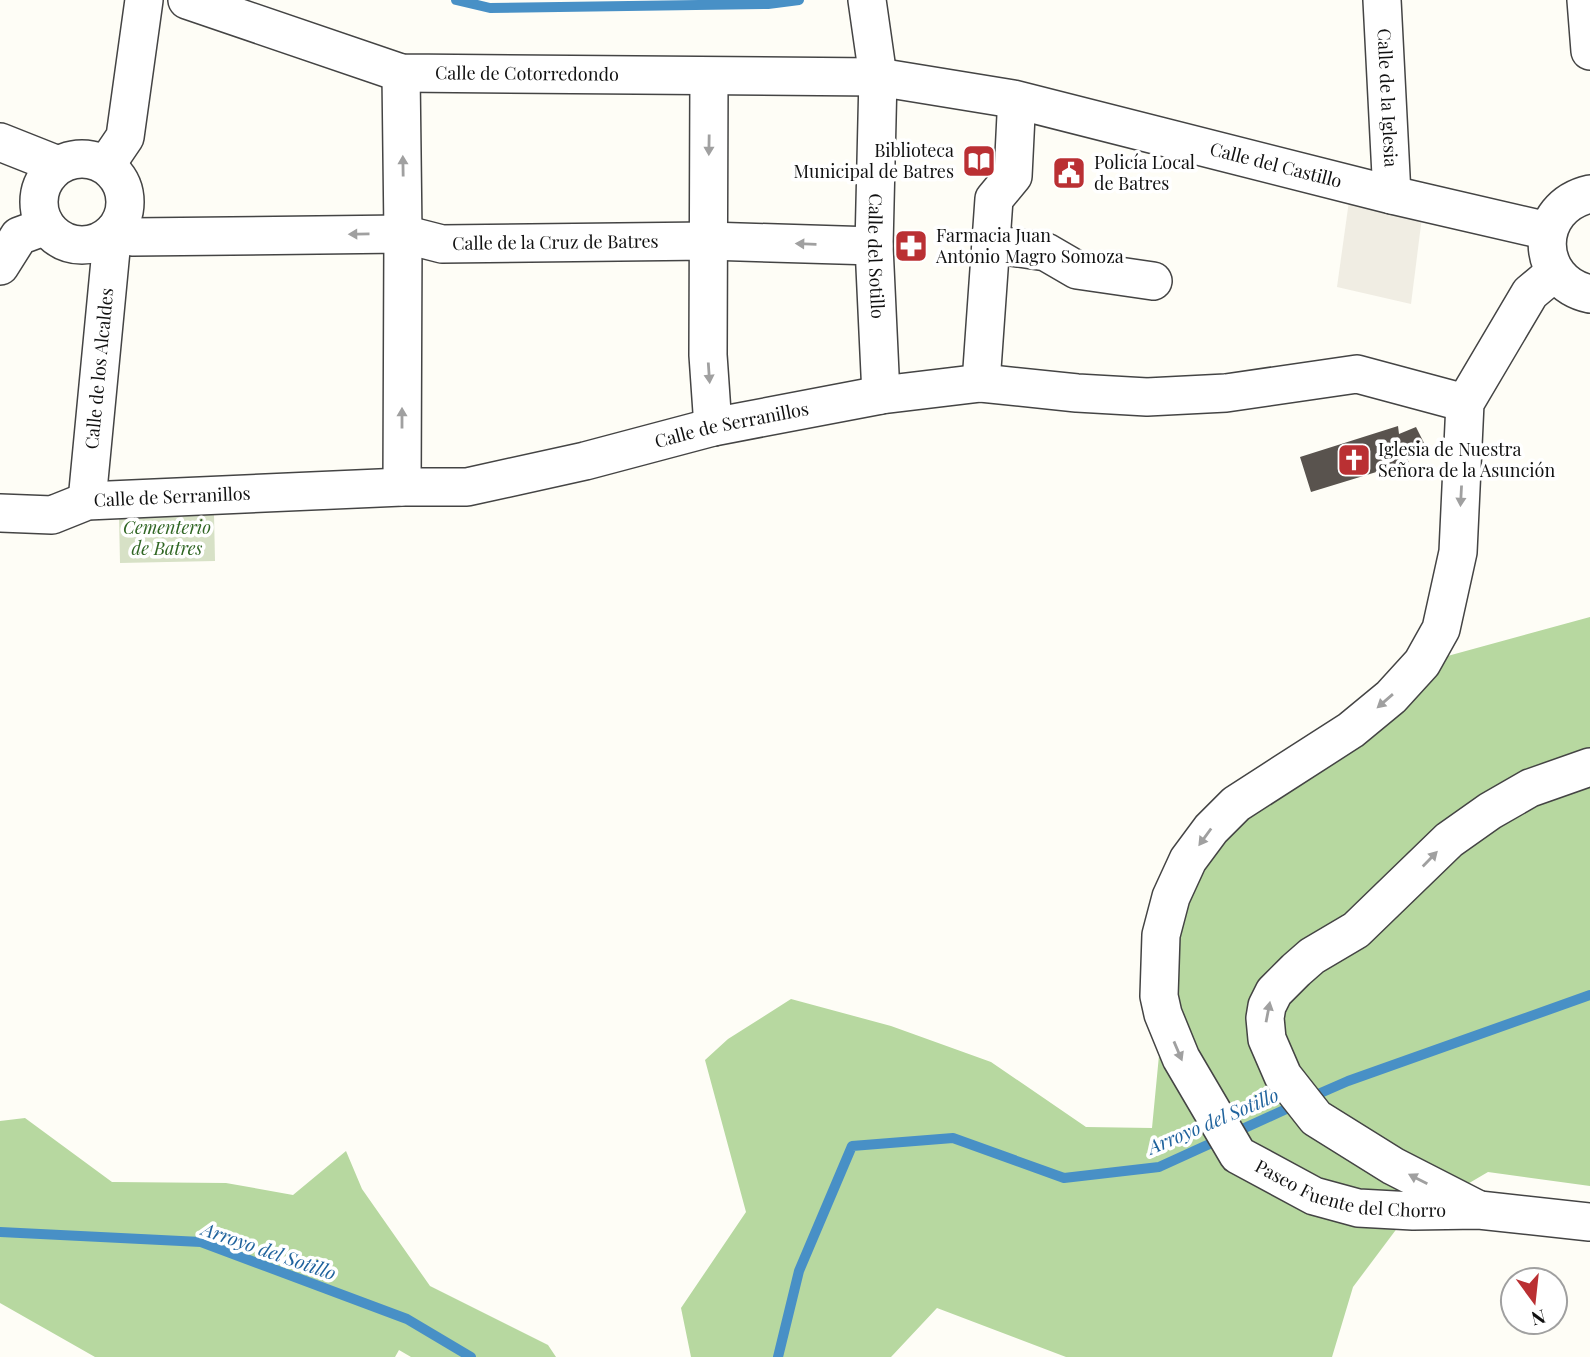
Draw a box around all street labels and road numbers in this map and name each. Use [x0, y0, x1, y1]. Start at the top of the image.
street label: Calle de la Iglesia [1372, 28, 1404, 168]
street label: Calle de Cotorredondo [435, 60, 619, 86]
street label: Calle del Castillo [1207, 136, 1345, 193]
street label: Calle del Sotillo [863, 193, 890, 320]
street label: Calle de la Cruz de Batres [452, 229, 659, 255]
street label: Calle de los Alcaldes [79, 287, 118, 450]
street label: Calle de Serranillos [652, 396, 811, 453]
street label: Calle de Serranillos [93, 481, 251, 512]
street label: Paseo Fuente del Chorro [1251, 1154, 1446, 1222]

